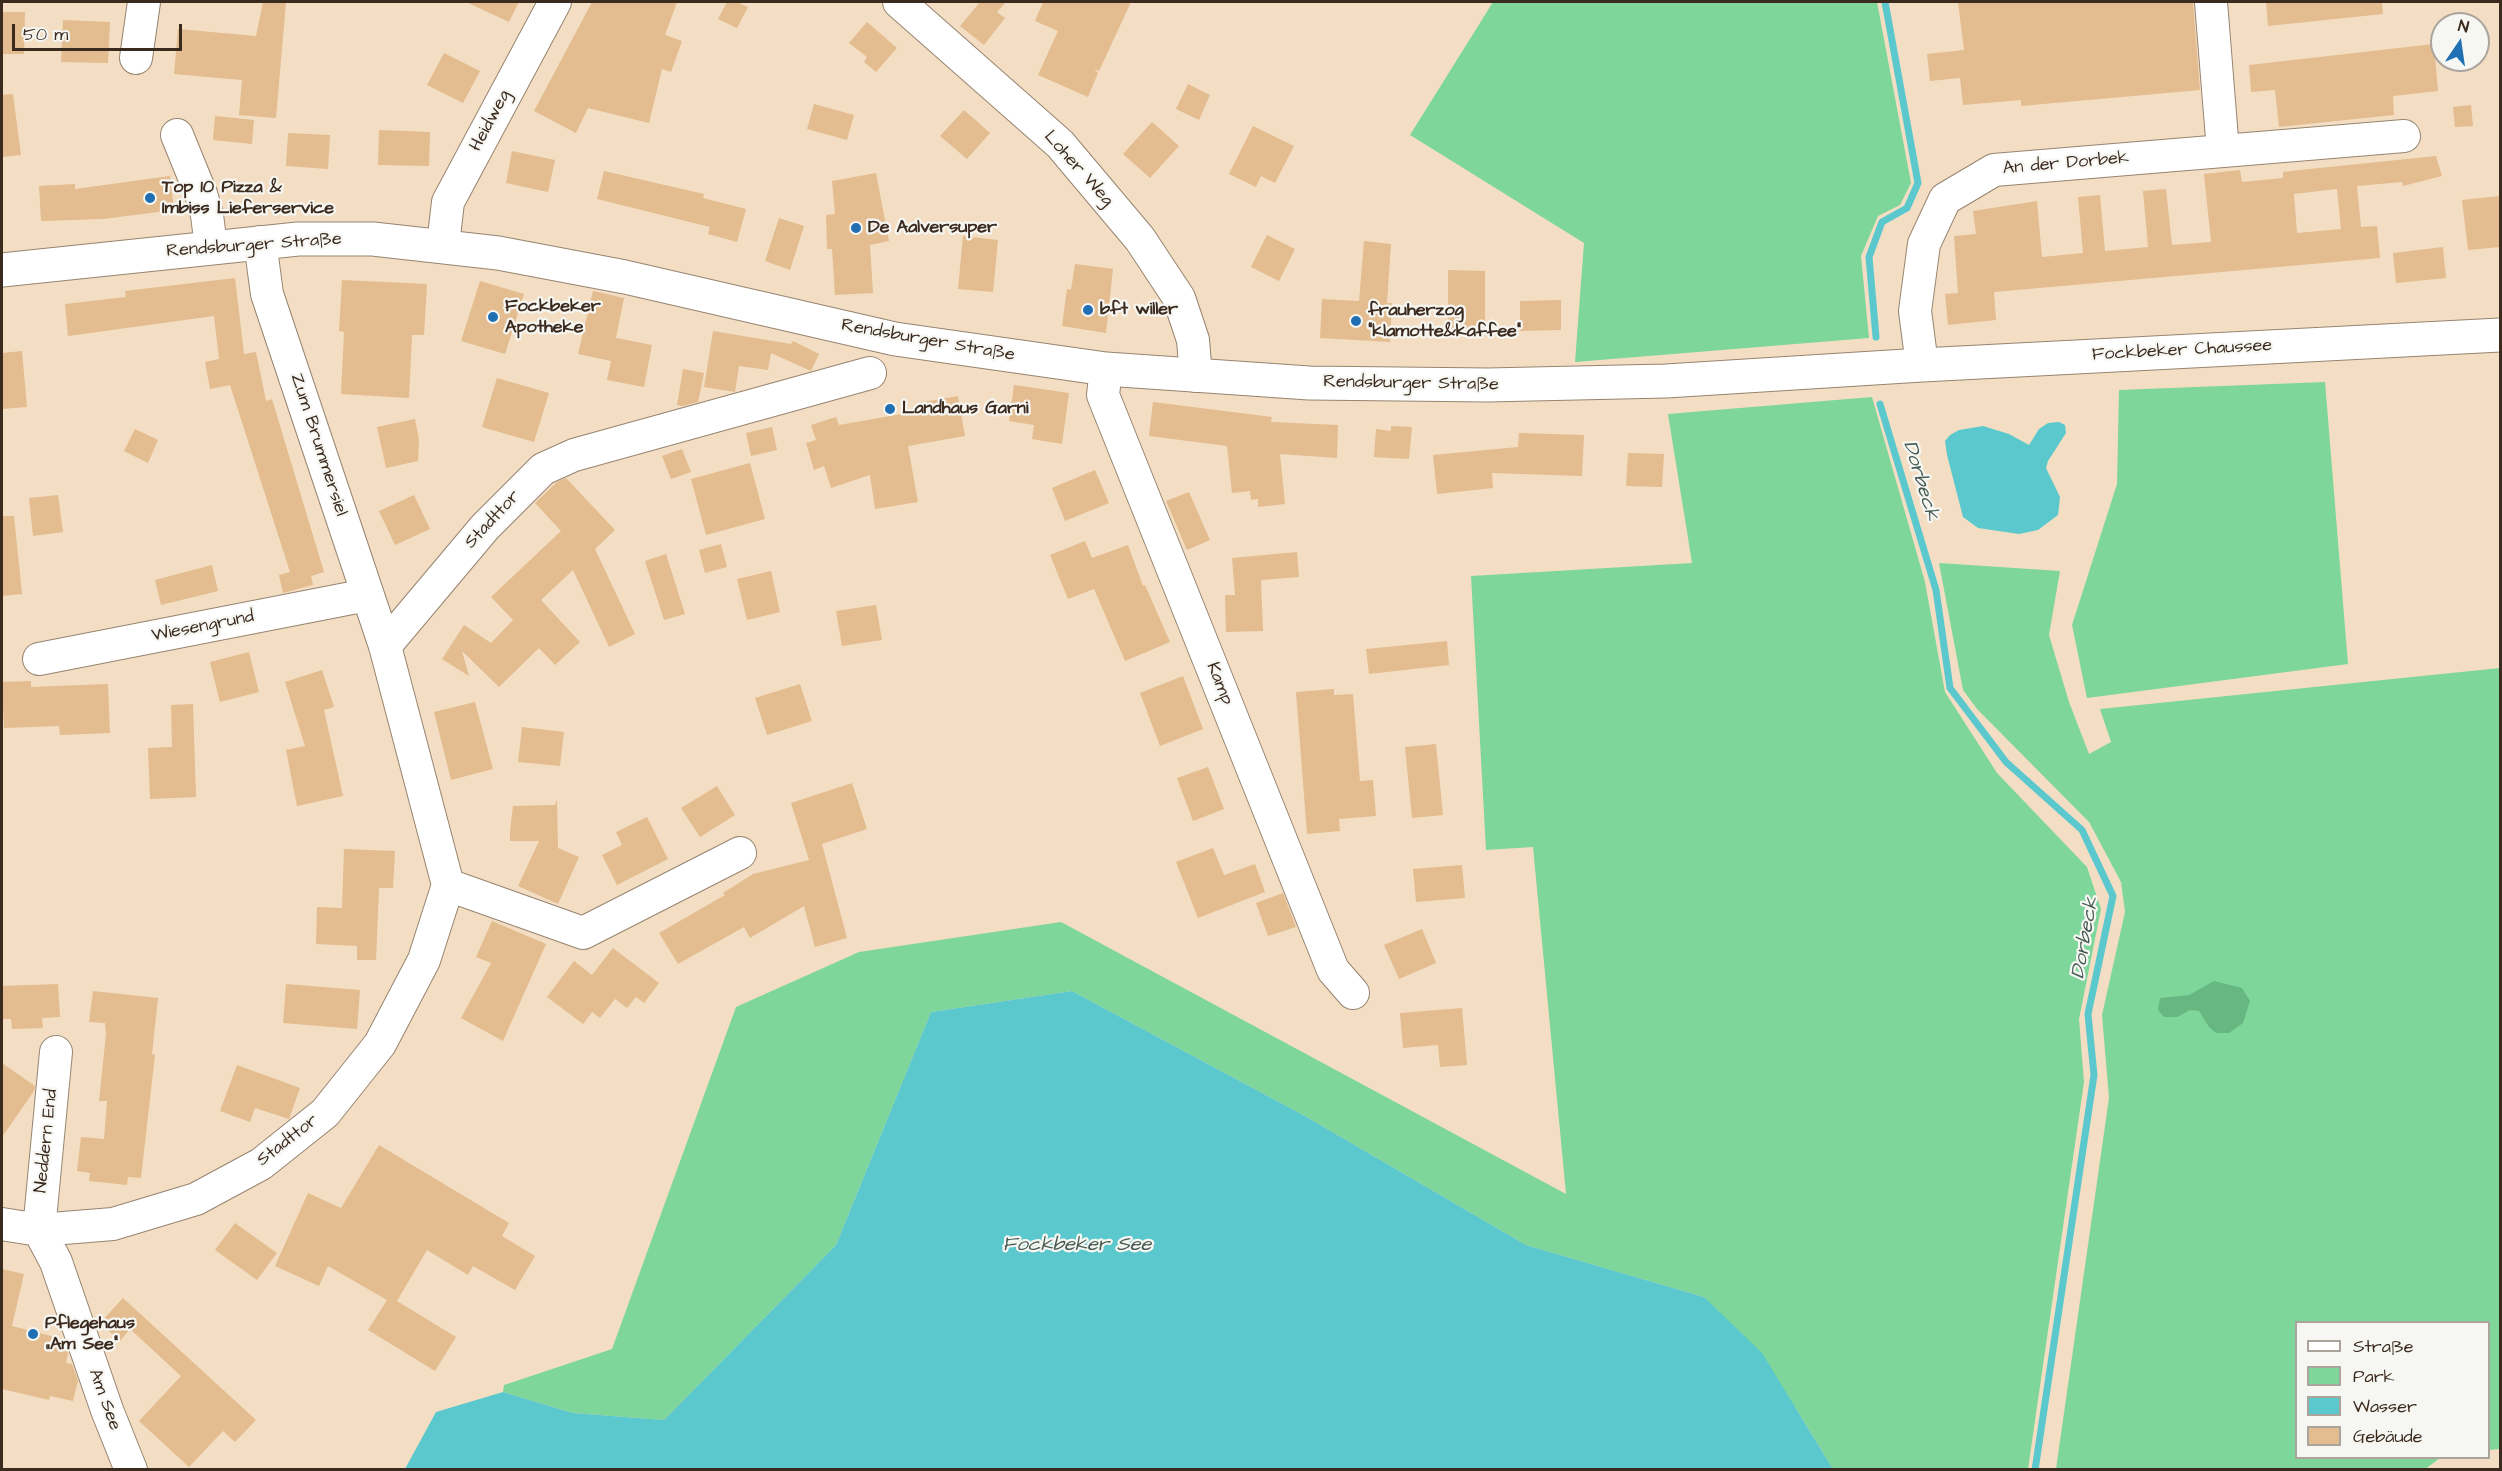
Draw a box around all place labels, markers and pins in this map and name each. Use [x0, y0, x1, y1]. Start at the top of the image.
place label: Top 10 Pizza & Imbiss Lieferservice [162, 177, 334, 219]
marker: Top 10 Pizza & Imbiss Lieferservice [143, 191, 157, 205]
place label: De Aalversuper [868, 217, 997, 239]
marker: De Aalversuper [849, 221, 863, 235]
place label: Fockbeker Apotheke [505, 296, 601, 338]
place label: bft willer [1100, 299, 1178, 321]
place label: frauherzog "klamotte&kaffee" [1368, 300, 1521, 342]
marker: bft willer [1081, 303, 1095, 317]
marker: Fockbeker Apotheke [486, 310, 500, 324]
marker: frauherzog "klamotte&kaffee" [1349, 314, 1363, 328]
place label: Landhaus Garni [902, 398, 1029, 420]
marker: Landhaus Garni [883, 402, 897, 416]
place label: Pflegehaus „Am See" [45, 1313, 135, 1356]
marker: Pflegehaus „Am See" [26, 1327, 40, 1341]

